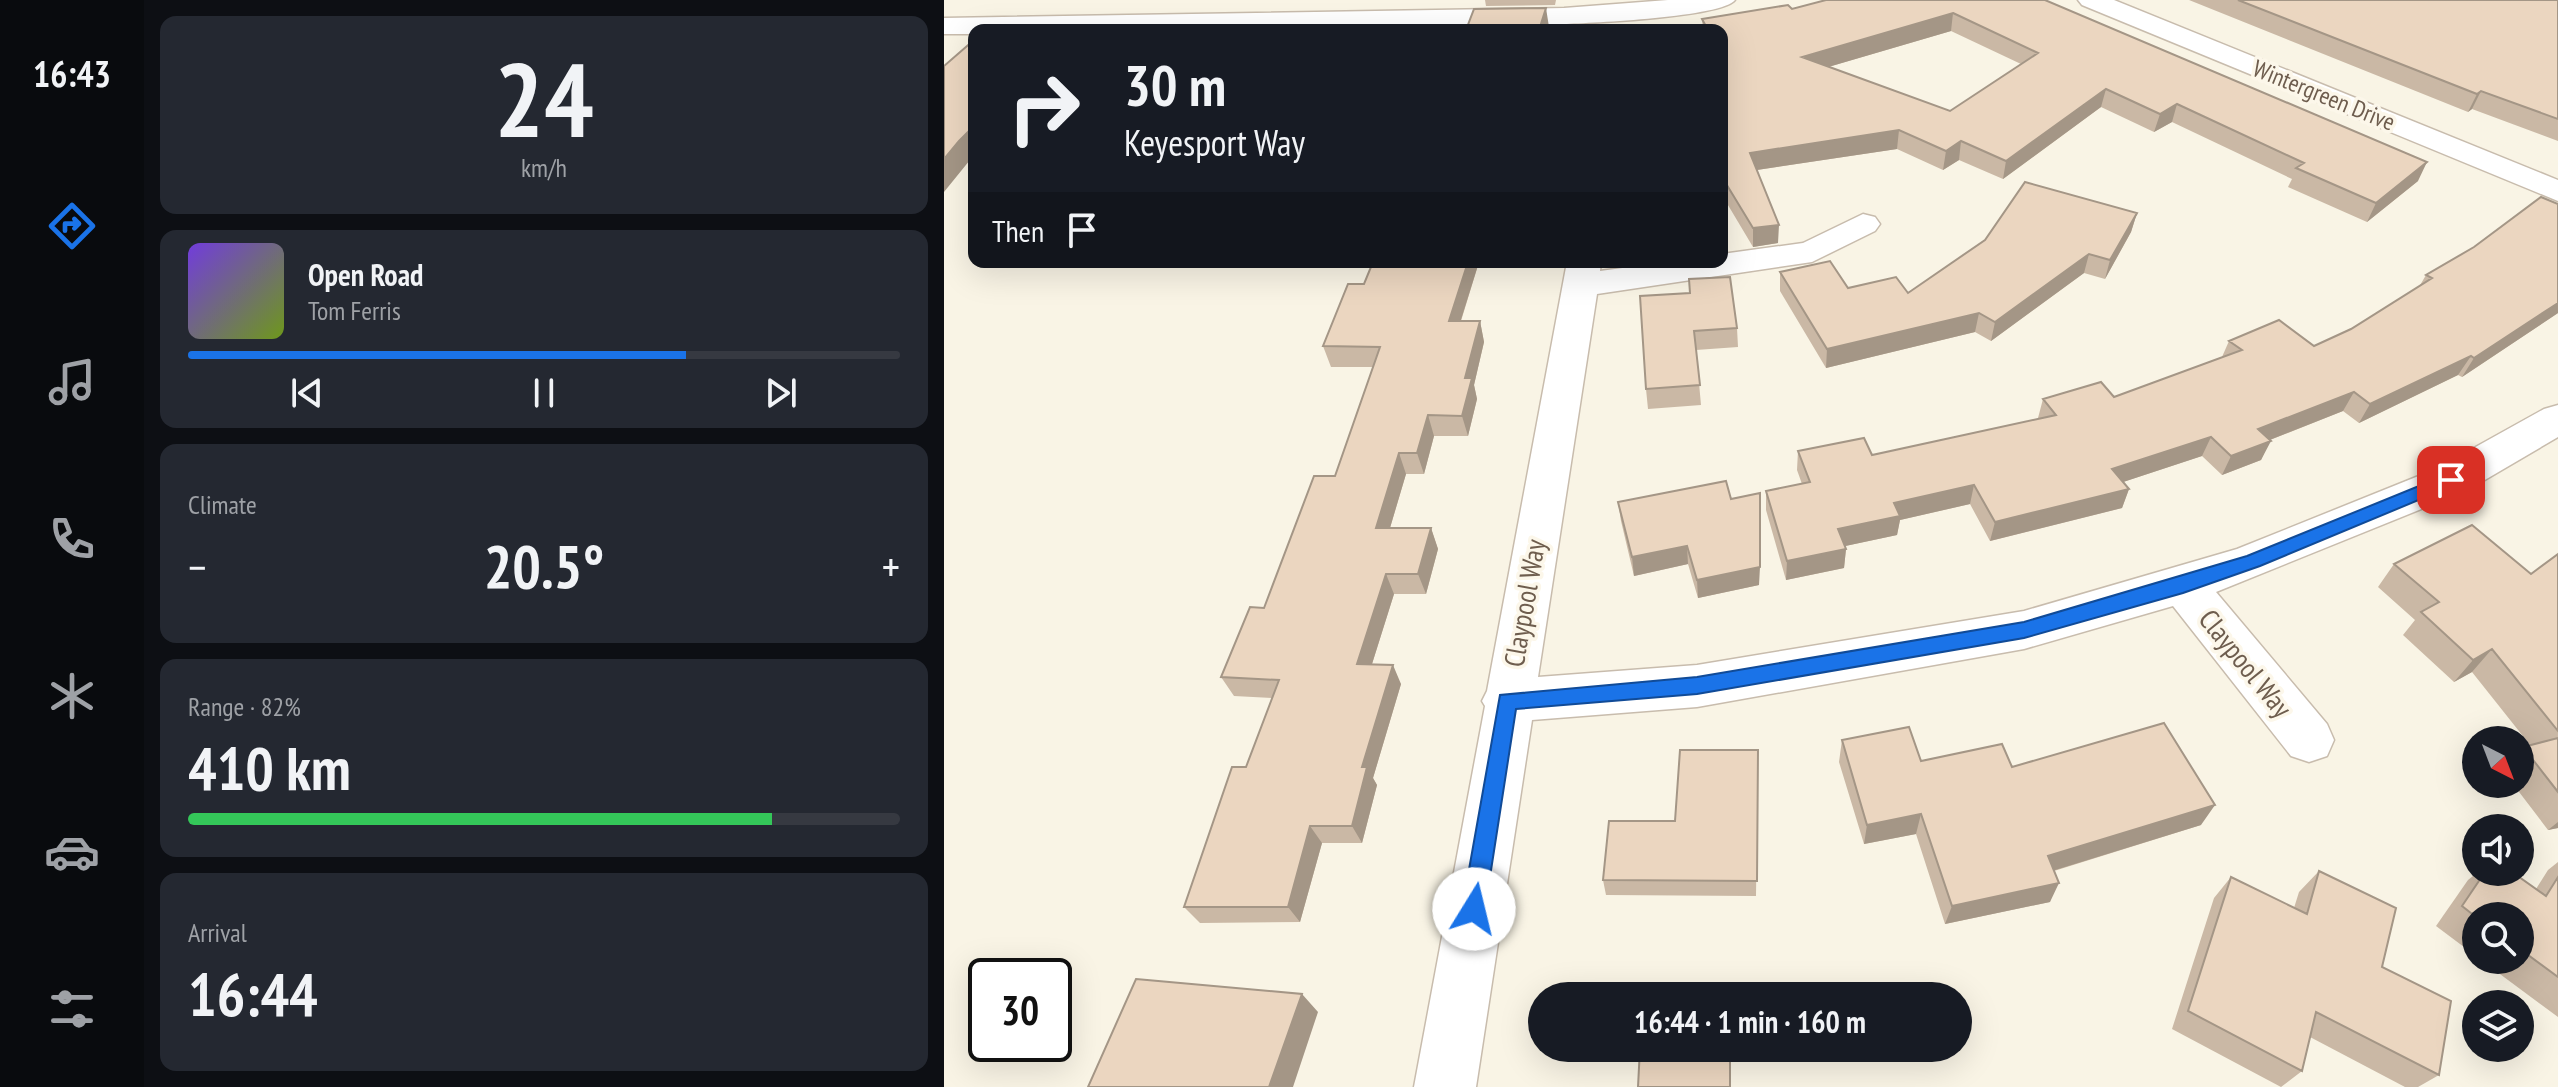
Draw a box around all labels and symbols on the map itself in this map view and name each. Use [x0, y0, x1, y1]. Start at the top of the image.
street label: Wintergreen Drive [2248, 52, 2400, 138]
pin [2417, 446, 2485, 514]
street label: Claypool Way [1495, 536, 1554, 670]
street label: Claypool Way [2191, 601, 2301, 725]
north arrow [2462, 726, 2534, 798]
position arrow [1432, 867, 1516, 951]
speed limit sign: 30 [968, 958, 1072, 1062]

